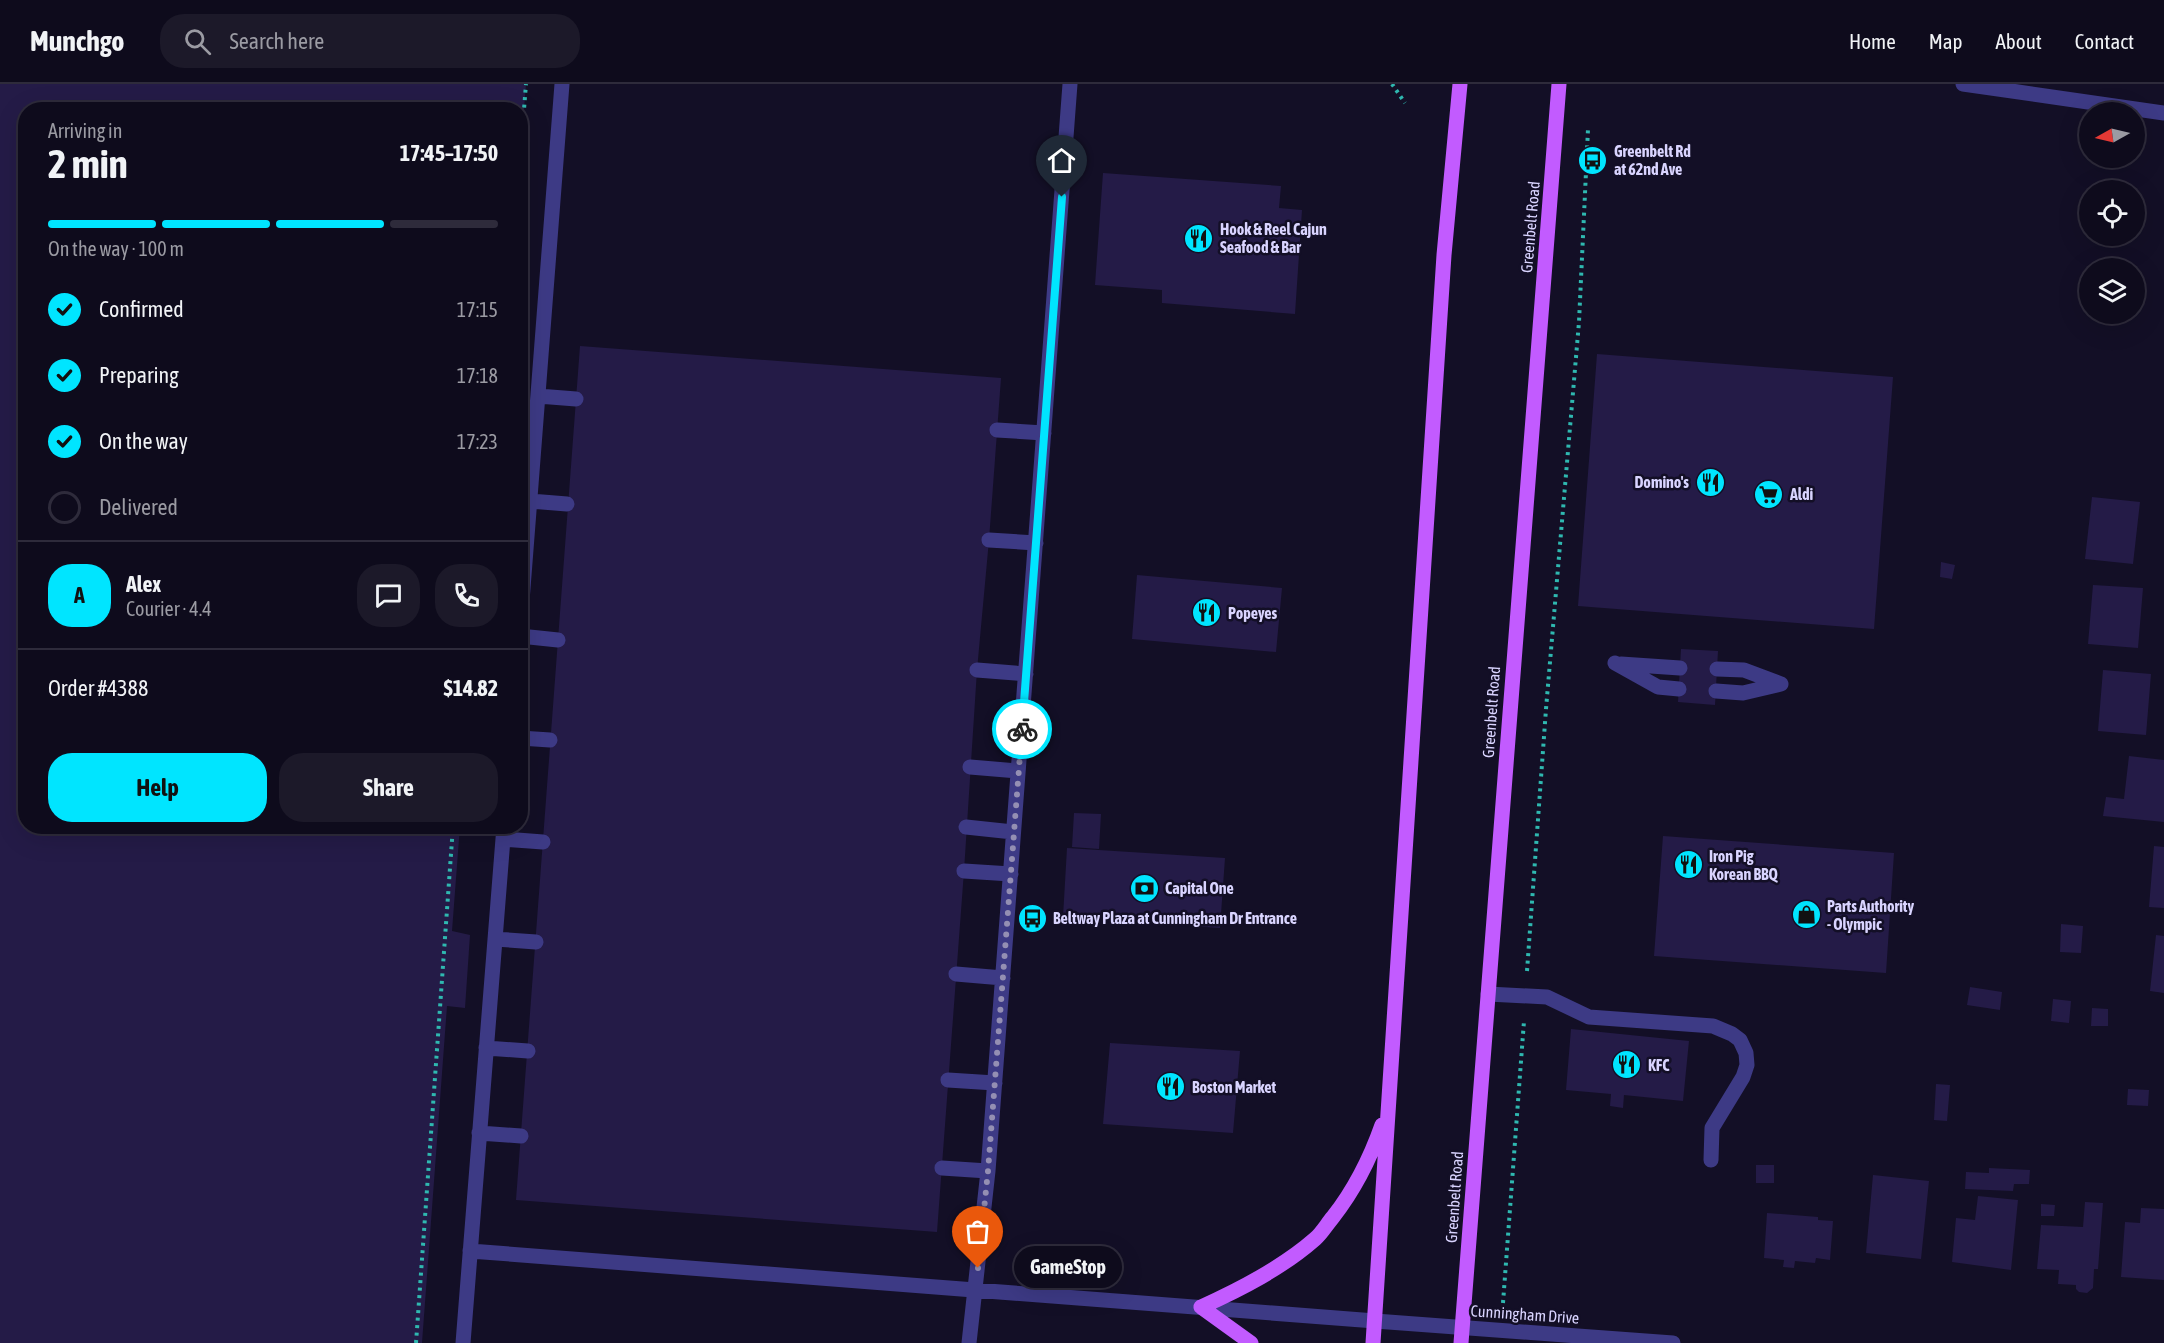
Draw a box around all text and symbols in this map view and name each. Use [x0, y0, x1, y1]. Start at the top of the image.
search box [160, 14, 580, 68]
text: Munchgo [30, 25, 124, 57]
icon: search [181, 25, 214, 58]
text: Search here [229, 28, 324, 54]
text: Home [1849, 29, 1896, 53]
text: Map [1929, 29, 1963, 53]
text: About [1996, 29, 2042, 53]
text: Contact [2075, 29, 2134, 53]
north arrow [2079, 102, 2145, 168]
map controls [2079, 102, 2145, 324]
text: Arriving in [48, 119, 122, 142]
pin [1036, 135, 1087, 197]
text: 17:45–17:50 [400, 140, 498, 166]
text: 2 min [48, 142, 128, 186]
place label: Greenbelt Rd at 62nd Ave [1614, 142, 1691, 178]
icon: home [1045, 144, 1078, 177]
bus stop icon: Greenbelt Rd at 62nd Ave [1577, 144, 1609, 176]
street label: Greenbelt Road [1517, 180, 1543, 274]
button: locate [2079, 180, 2145, 246]
place label: Hook & Reel Cajun Seafood & Bar [1220, 220, 1327, 256]
restaurant icon: Hook & Reel Cajun Seafood & Bar [1183, 222, 1215, 254]
text: On the way · 100 m [48, 237, 184, 260]
button: layers [2079, 258, 2145, 324]
icon: check [48, 293, 81, 326]
text: Confirmed [99, 296, 184, 322]
text: 17:15 [457, 298, 498, 321]
icon: check [48, 359, 81, 392]
text: Preparing [99, 362, 179, 388]
text: 17:18 [457, 364, 498, 387]
icon: check [48, 425, 81, 458]
text: On the way [99, 428, 188, 454]
text: 17:23 [457, 430, 498, 453]
restaurant icon: Domino's [1694, 466, 1726, 498]
place label: Domino's [1634, 473, 1689, 491]
supermarket icon: Aldi [1753, 478, 1785, 510]
place label: Aldi [1789, 485, 1814, 503]
text: Delivered [99, 494, 178, 520]
button: chat [357, 564, 420, 627]
button: phone [435, 564, 498, 627]
text: Alex [126, 571, 161, 597]
text: A [74, 582, 85, 608]
text: Courier · 4.4 [126, 597, 212, 620]
restaurant icon: Popeyes [1191, 597, 1223, 629]
place label: Popeyes [1228, 604, 1278, 622]
street label: Greenbelt Road [1479, 666, 1503, 758]
text: Order #4388 [48, 675, 148, 701]
text: $14.82 [443, 675, 498, 701]
courier [992, 699, 1052, 759]
icon: bike [1006, 713, 1039, 746]
button: Help [48, 753, 267, 822]
button: Share [279, 753, 498, 822]
place label: Iron Pig Korean BBQ [1709, 847, 1779, 883]
restaurant icon: Iron Pig Korean BBQ [1672, 849, 1704, 881]
bank icon: Capital One [1128, 872, 1160, 904]
place label: Capital One [1165, 879, 1234, 897]
place label: Parts Authority - Olympic [1827, 897, 1914, 933]
shop icon: Parts Authority - Olympic [1790, 899, 1822, 931]
bus stop icon: Beltway Plaza at Cunningham Dr Entrance [1016, 902, 1048, 934]
place label: Beltway Plaza at Cunningham Dr Entrance [1053, 909, 1297, 927]
restaurant icon: KFC [1611, 1049, 1643, 1081]
place label: KFC [1648, 1056, 1670, 1074]
restaurant icon: Boston Market [1155, 1071, 1187, 1103]
place label: Boston Market [1192, 1078, 1277, 1096]
street label: Greenbelt Road [1442, 1151, 1466, 1243]
pin [952, 1206, 1003, 1268]
icon: bag [961, 1215, 994, 1248]
callout: GameStop [1014, 1247, 1122, 1289]
text: GameStop [1030, 1255, 1106, 1278]
street label: Cunningham Drive [1470, 1301, 1580, 1328]

